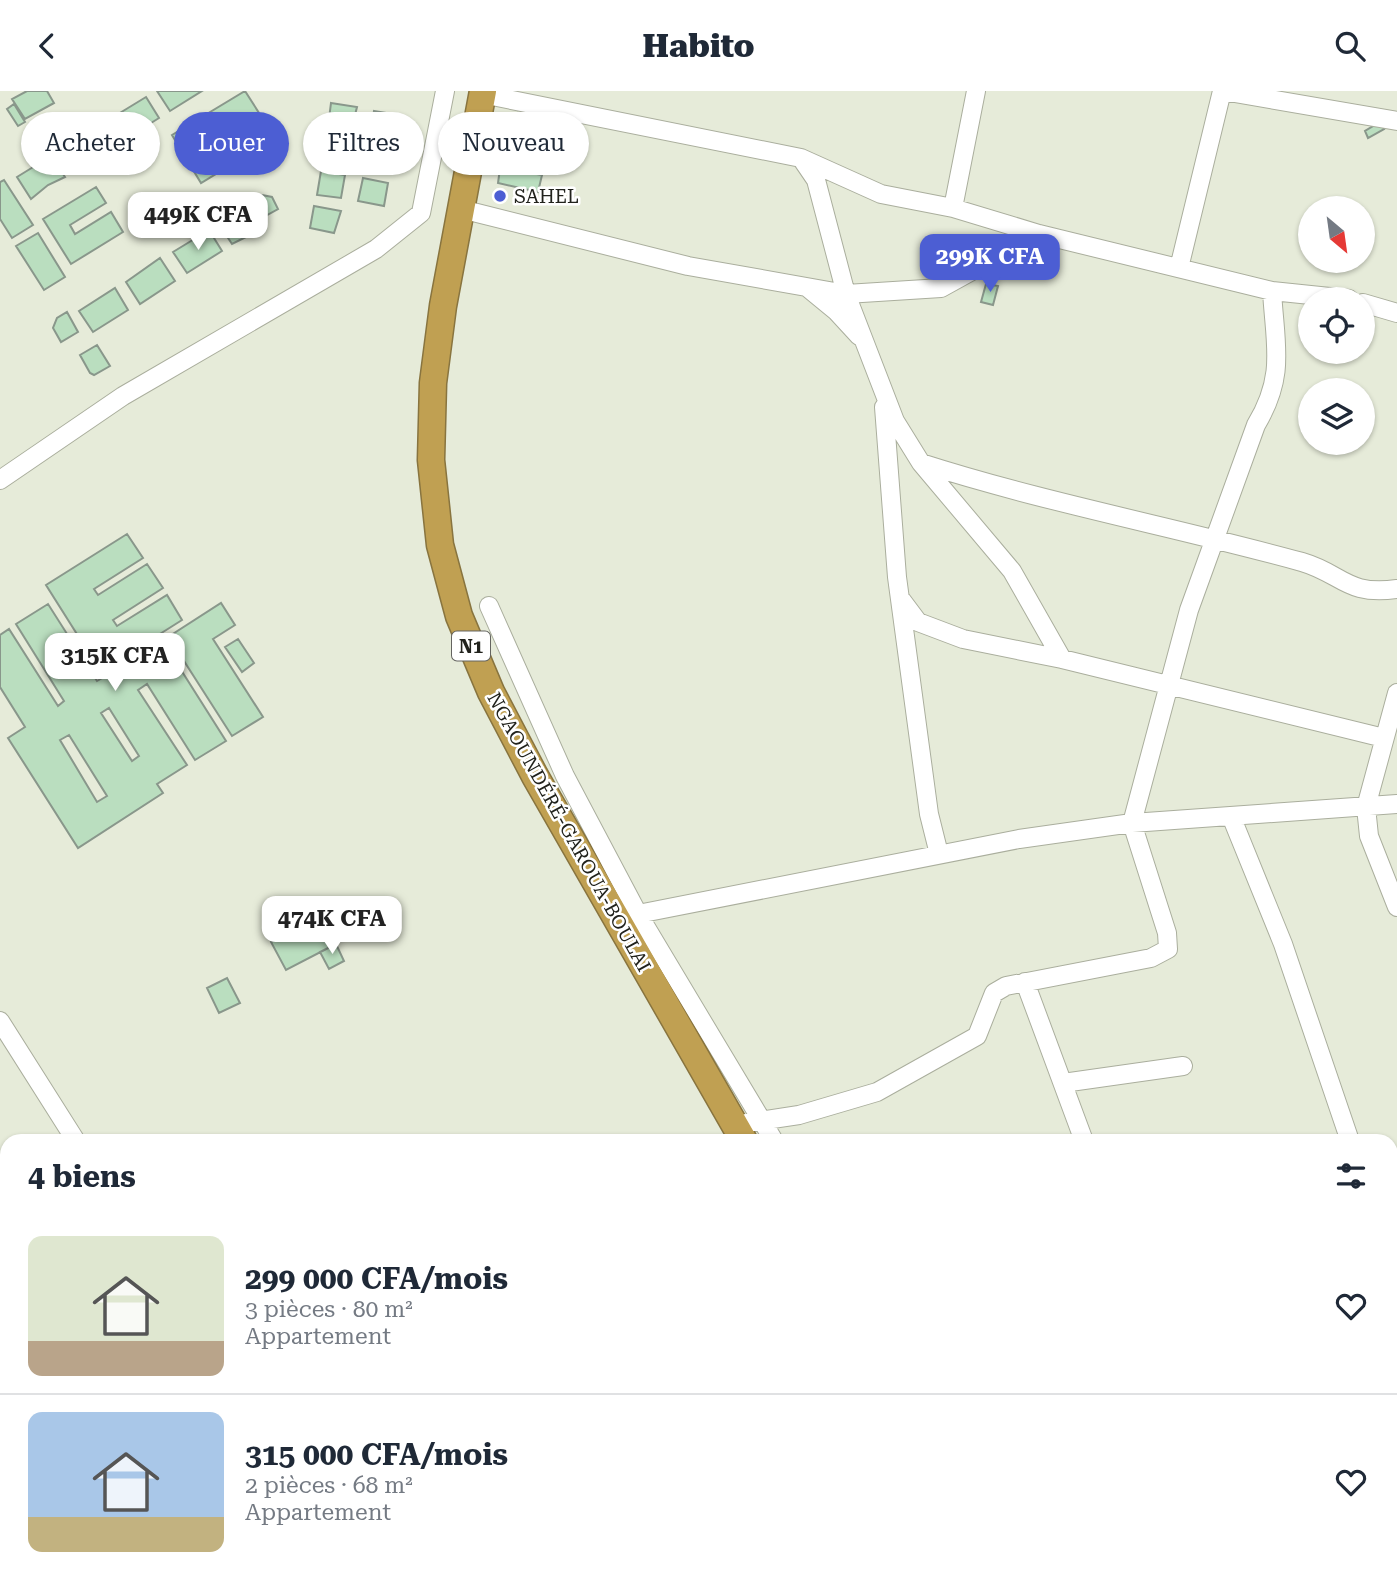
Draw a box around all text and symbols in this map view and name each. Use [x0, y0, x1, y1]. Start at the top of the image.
icon: back [28, 27, 66, 65]
text: Habito [642, 27, 755, 65]
icon: search [1331, 27, 1369, 65]
chip: Acheter [21, 112, 160, 175]
chip: Louer [174, 112, 289, 175]
chip: Filtres [303, 112, 424, 175]
chip: Nouveau [438, 112, 589, 175]
place label: SAHEL [514, 185, 579, 208]
marker: SAHEL [492, 188, 508, 204]
pin: 449K CFA [126, 193, 270, 252]
north arrow [1298, 196, 1376, 273]
map controls [1298, 196, 1375, 455]
text: 449K CFA [144, 201, 252, 228]
pin: 299K CFA [918, 235, 1062, 294]
text: 299K CFA [936, 243, 1044, 270]
button: locate [1298, 287, 1375, 364]
button: layers [1298, 378, 1375, 455]
road number: N1 [452, 631, 490, 661]
pin: 315K CFA [43, 633, 187, 693]
text: 315K CFA [61, 642, 169, 669]
street label: NGAOUNDÉRÉ-GAROUA-BOULAI [482, 688, 656, 976]
pin: 474K CFA [260, 897, 404, 956]
text: 474K CFA [278, 905, 386, 932]
icon: filters [1332, 1157, 1370, 1195]
text: 4 biens [28, 1159, 136, 1194]
text: 299 000 CFA/mois [245, 1261, 508, 1296]
icon: home [84, 1264, 168, 1348]
icon: heart [1332, 1287, 1370, 1325]
text: 3 pièces · 80 m² [245, 1296, 413, 1323]
text: Appartement [245, 1323, 391, 1350]
text: 315 000 CFA/mois [245, 1437, 508, 1472]
icon: home [84, 1440, 168, 1524]
icon: heart [1332, 1463, 1370, 1501]
text: 2 pièces · 68 m² [245, 1472, 413, 1499]
text: Appartement [245, 1499, 391, 1526]

